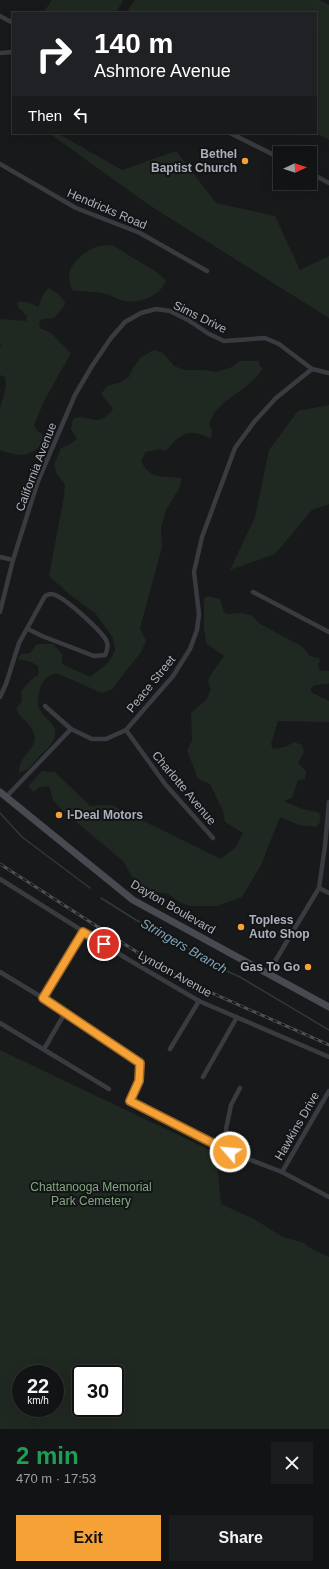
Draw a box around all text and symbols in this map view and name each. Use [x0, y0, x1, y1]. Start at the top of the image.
icon: right [28, 28, 80, 80]
text: 140 m [94, 28, 173, 59]
text: Ashmore Avenue [94, 61, 231, 81]
icon: left [70, 104, 92, 126]
text: Then [28, 107, 62, 124]
north arrow [273, 146, 317, 190]
map controls [273, 146, 317, 190]
place label: Bethel Baptist Church [151, 147, 237, 175]
marker: Bethel Baptist Church [240, 156, 250, 166]
street label: Hendricks Road [65, 186, 149, 232]
street label: Sims Drive [171, 298, 229, 336]
street label: California Avenue [13, 420, 59, 513]
street label: Peace Street [124, 652, 179, 715]
street label: Charlotte Avenue [149, 748, 219, 828]
place label: I-Deal Motors [67, 808, 143, 822]
marker: I-Deal Motors [54, 810, 64, 820]
street label: Dayton Boulevard [128, 877, 218, 937]
place label: Topless Auto Shop [249, 913, 310, 941]
water label: Stringers Branch [138, 915, 230, 977]
marker: Topless Auto Shop [236, 922, 246, 932]
pin [87, 927, 121, 961]
icon: arrive [93, 933, 115, 955]
street label: Lyndon Avenue [136, 948, 215, 1000]
place label: Gas To Go [240, 960, 300, 974]
marker: Gas To Go [303, 962, 313, 972]
street label: Hawkins Drive [272, 1089, 322, 1163]
position arrow [209, 1131, 251, 1173]
park label: Chattanooga Memorial Park Cemetery [30, 1180, 152, 1208]
speed limit sign: 30 [72, 1365, 124, 1417]
text: 22 [27, 1375, 49, 1397]
text: km/h [27, 1395, 49, 1406]
text: 2 min [16, 1442, 79, 1469]
button: close [271, 1442, 313, 1484]
text: 470 m · 17:53 [16, 1471, 96, 1486]
button: Exit [16, 1515, 161, 1561]
button: Share [169, 1515, 313, 1561]

